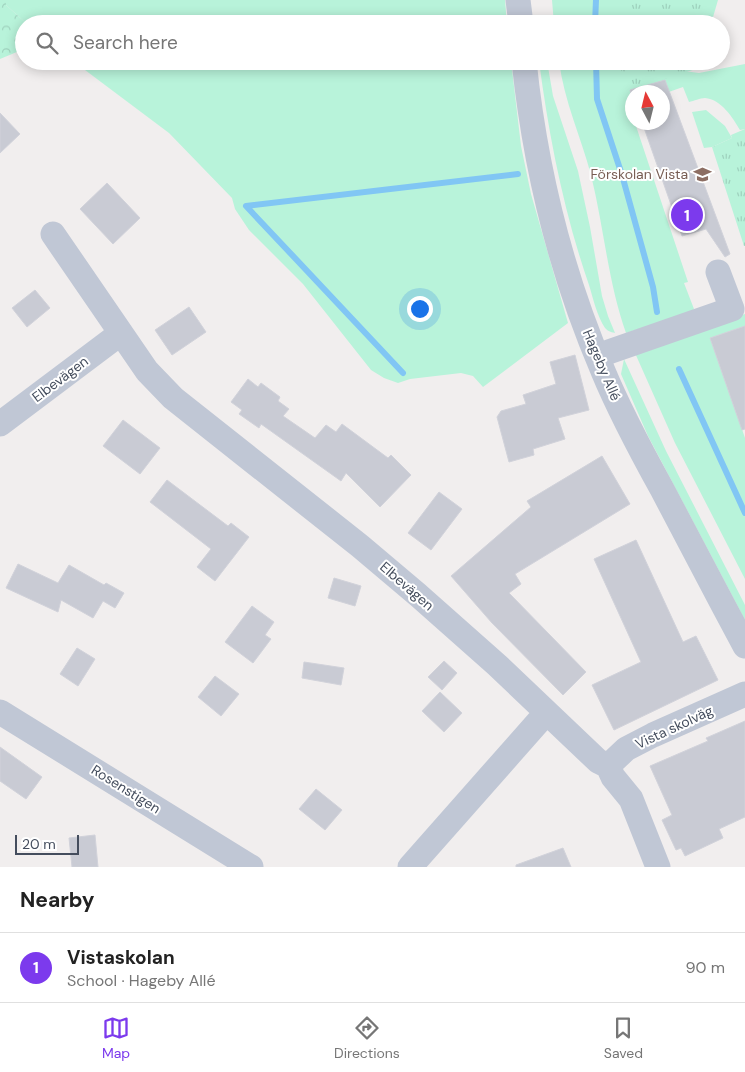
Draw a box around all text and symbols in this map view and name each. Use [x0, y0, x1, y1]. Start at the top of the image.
search box [15, 15, 730, 70]
icon: search [33, 29, 61, 57]
text: Search here [73, 30, 178, 55]
north arrow [625, 85, 670, 130]
school or university icon: Förskolan Vista [692, 164, 712, 184]
place label: Förskolan Vista [590, 165, 688, 183]
pin: 1 [671, 196, 703, 234]
your location [407, 296, 433, 322]
street label: Hageby Allé [579, 327, 625, 403]
street label: Elbevägen [28, 352, 92, 406]
street label: Elbevägen [376, 558, 438, 614]
street label: Vista skolväg [632, 701, 716, 753]
street label: Rosenstigen [88, 761, 164, 817]
scale bar [15, 832, 79, 855]
text: 20 m [22, 835, 56, 853]
text: Nearby [20, 886, 94, 914]
text: Vistaskolan [67, 945, 175, 970]
text: 1 [33, 957, 39, 978]
text: 90 m [685, 957, 725, 978]
text: School · Hageby Allé [67, 970, 216, 991]
tab: Map [102, 1014, 130, 1062]
tab: Directions [334, 1014, 400, 1062]
tab: Saved [604, 1014, 643, 1062]

